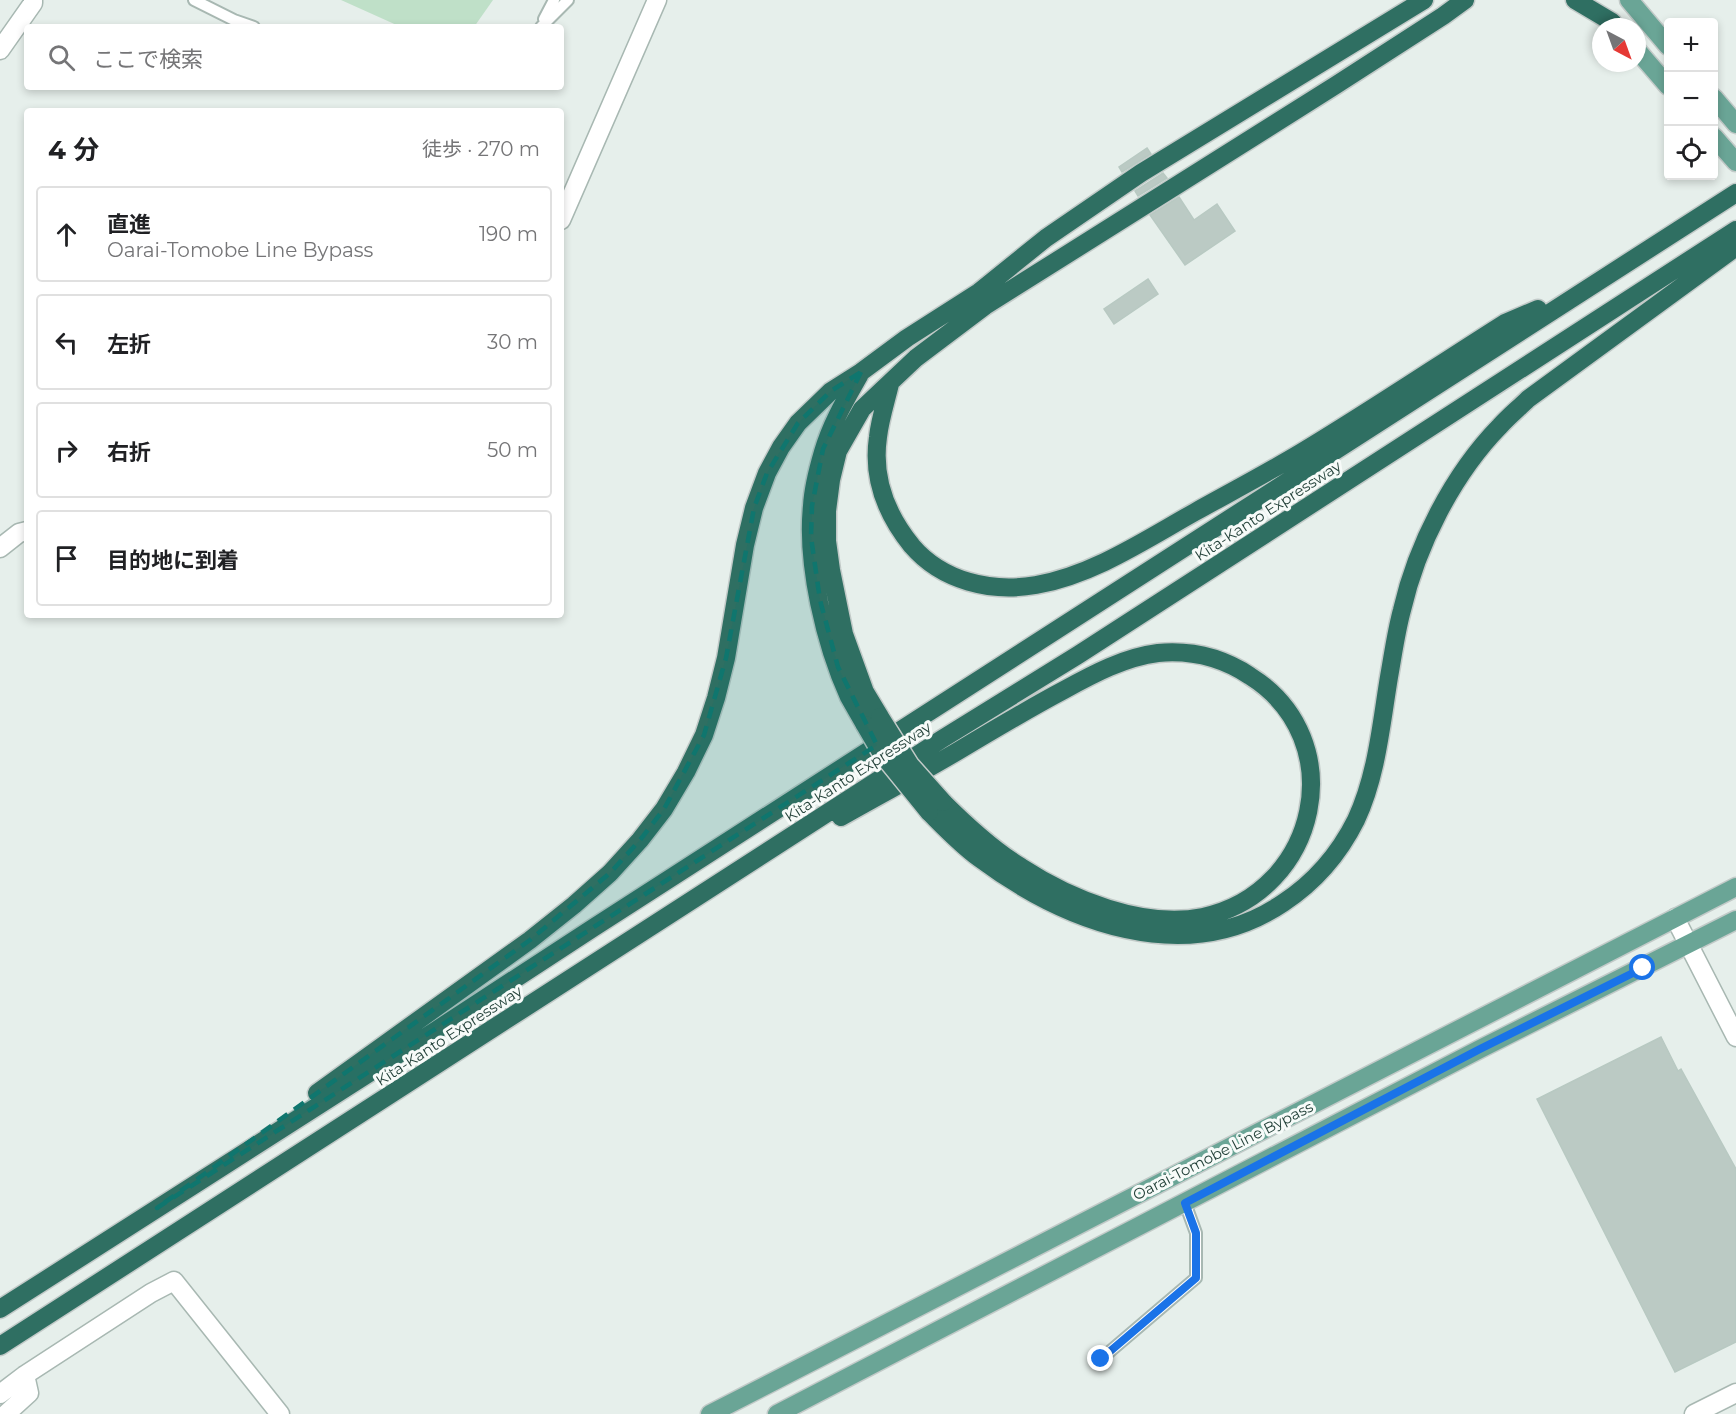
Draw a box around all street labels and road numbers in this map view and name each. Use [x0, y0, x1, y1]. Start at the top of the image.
street label: Kita-Kanto Expressway [1191, 456, 1345, 565]
street label: Kita-Kanto Expressway [781, 717, 935, 826]
street label: Kita-Kanto Expressway [372, 981, 526, 1090]
street label: Oarai-Tomobe Line Bypass [1129, 1097, 1316, 1204]

